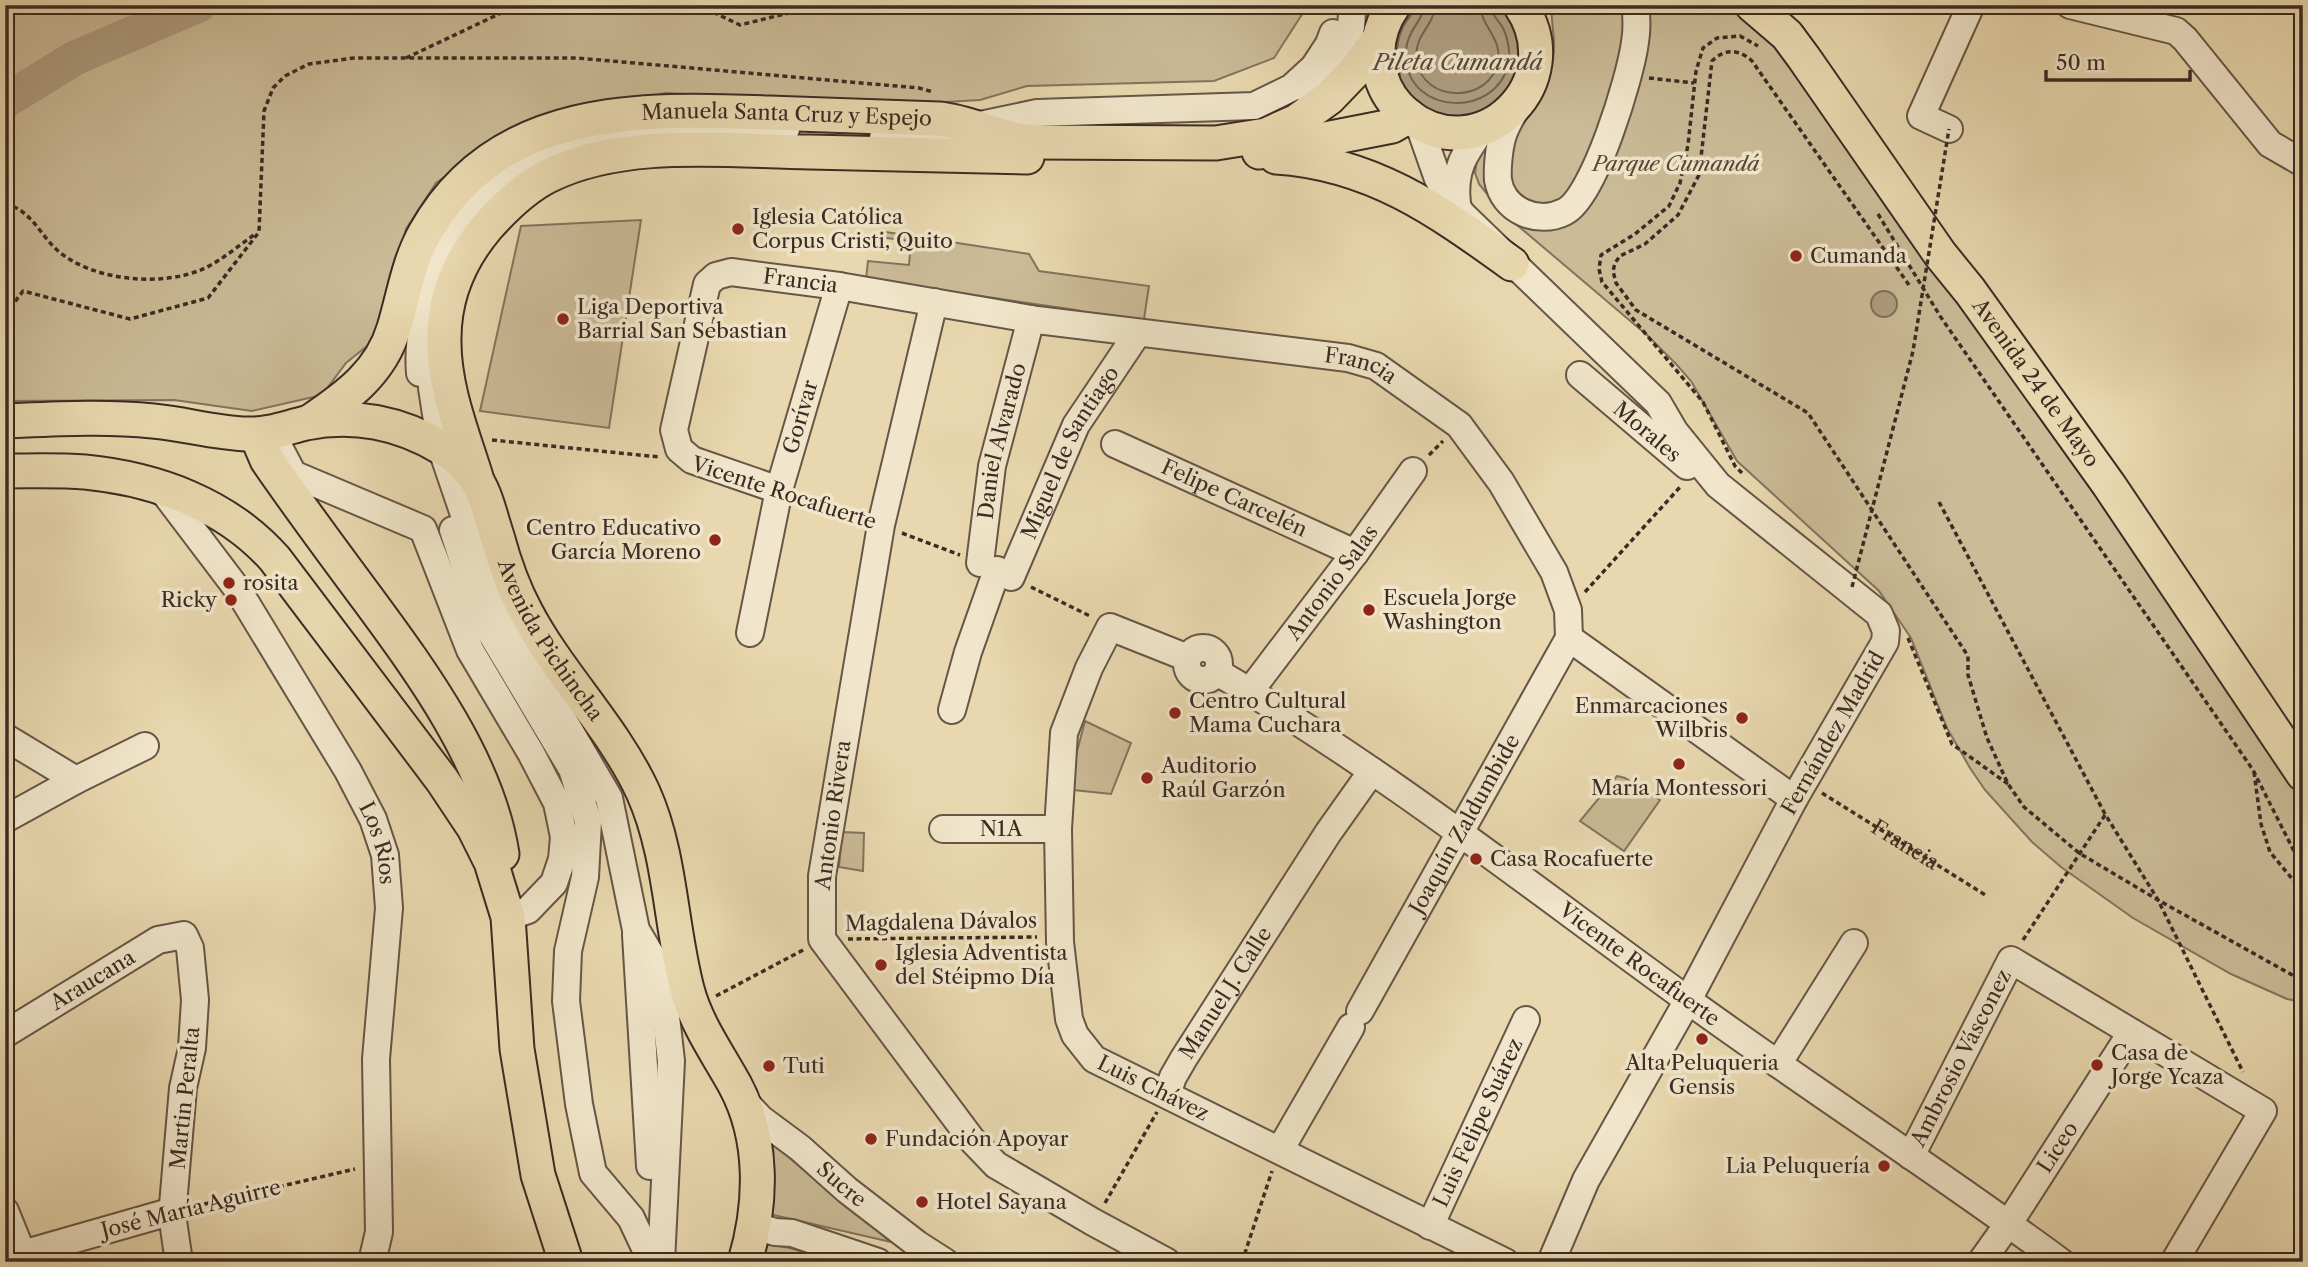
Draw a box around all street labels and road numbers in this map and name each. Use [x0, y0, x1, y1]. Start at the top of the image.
street label: Manuela Santa Cruz y Espejo [641, 98, 932, 131]
street label: Francia [762, 263, 840, 298]
street label: Avenida 24 de Mayo [1967, 293, 2105, 472]
street label: Francia [1323, 342, 1403, 389]
street label: Daniel Alvarado [973, 360, 1031, 520]
street label: Miguel de Santiago [1016, 361, 1124, 543]
street label: Gorívar [777, 377, 823, 457]
street label: Morales [1609, 396, 1686, 467]
street label: Vicente Rocafuerte [688, 451, 880, 534]
street label: Felipe Carcelén [1158, 454, 1311, 542]
street label: Antonio Salas [1280, 520, 1383, 645]
street label: Avenida Pichincha [492, 555, 609, 726]
street label: Fernández Madrid [1776, 646, 1890, 819]
street label: Joaquín Zaldumbide [1402, 730, 1525, 921]
street label: Antonio Rivera [809, 738, 856, 892]
street label: Los Rios [354, 797, 400, 885]
street label: Francia [1867, 814, 1945, 875]
street label: N1A [980, 816, 1023, 841]
street label: Vicente Rocafuerte [1554, 896, 1725, 1031]
street label: Magdalena Dávalos [845, 907, 1037, 936]
street label: Manuel J. Calle [1174, 922, 1277, 1064]
street label: Araucana [45, 944, 140, 1016]
street label: Ambrosio Vásconez [1904, 965, 2016, 1152]
street label: Martin Peralta [165, 1025, 205, 1170]
street label: Luis Felipe Suárez [1428, 1034, 1528, 1211]
street label: Luis Chávez [1093, 1050, 1213, 1126]
street label: Liceo [2032, 1117, 2083, 1177]
street label: Sucre [812, 1156, 871, 1212]
street label: José María Aguirre [95, 1174, 283, 1244]

